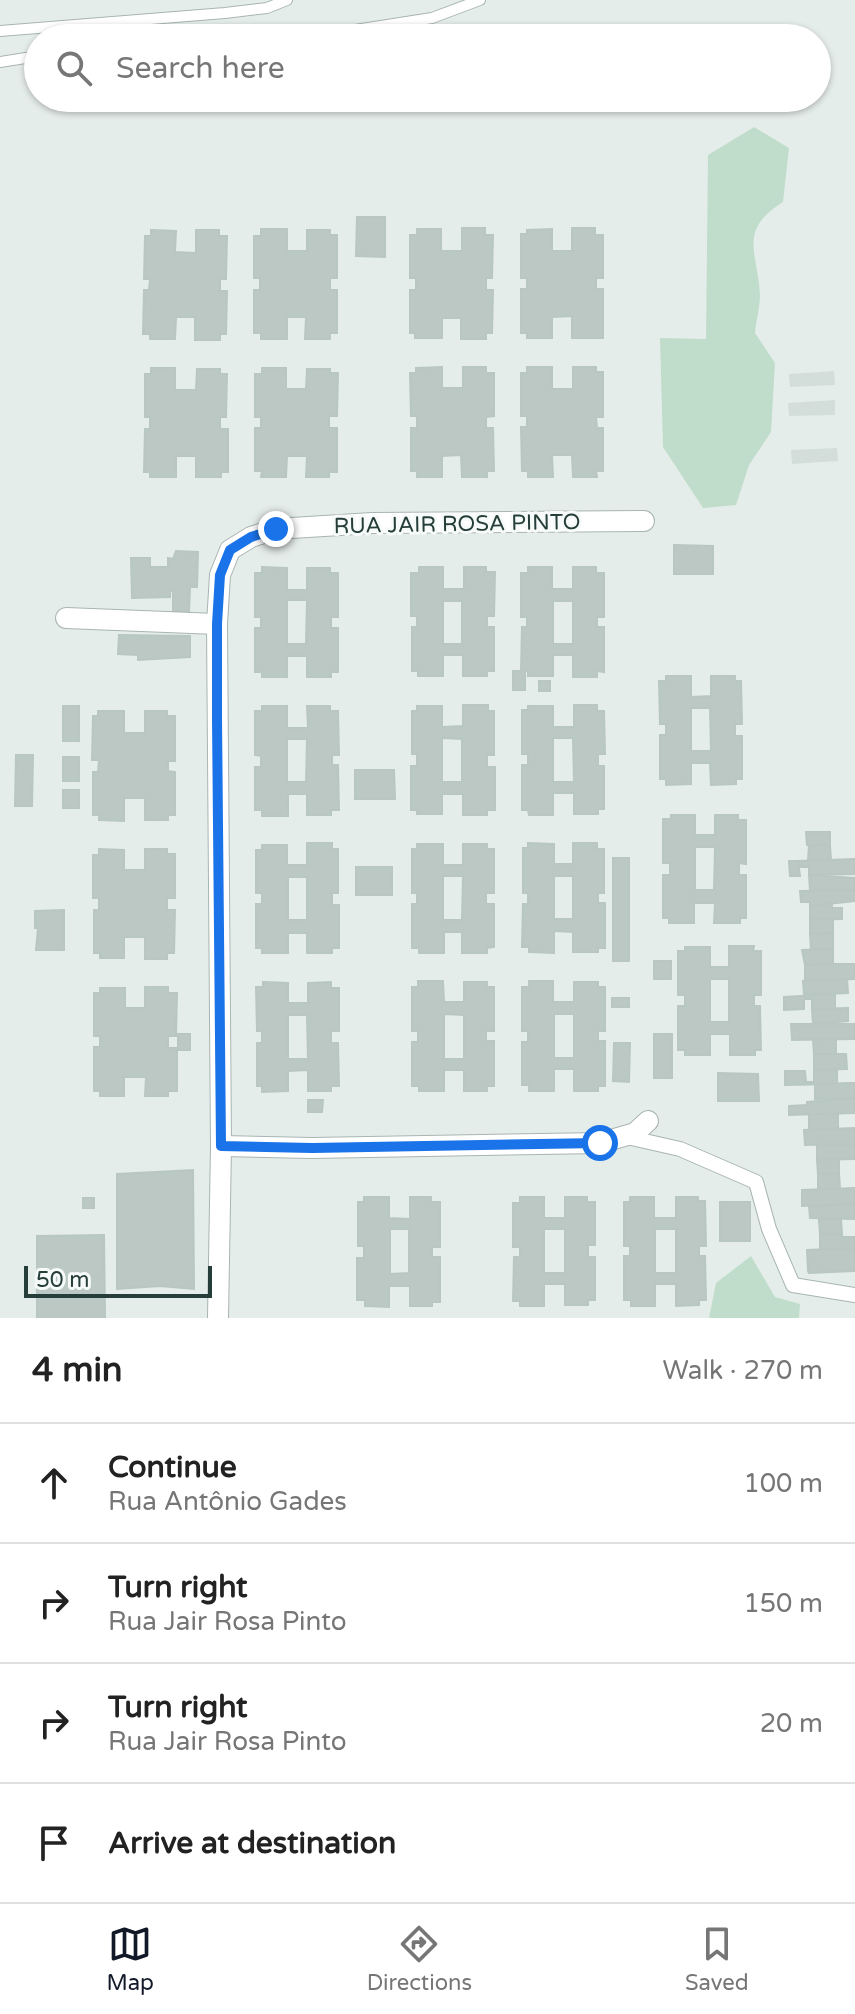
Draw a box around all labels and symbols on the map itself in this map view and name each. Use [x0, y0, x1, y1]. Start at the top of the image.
street label: RUA JAIR ROSA PINTO [333, 509, 581, 539]
route end [258, 511, 294, 547]
route start [582, 1125, 618, 1161]
scale bar [24, 1262, 212, 1298]

